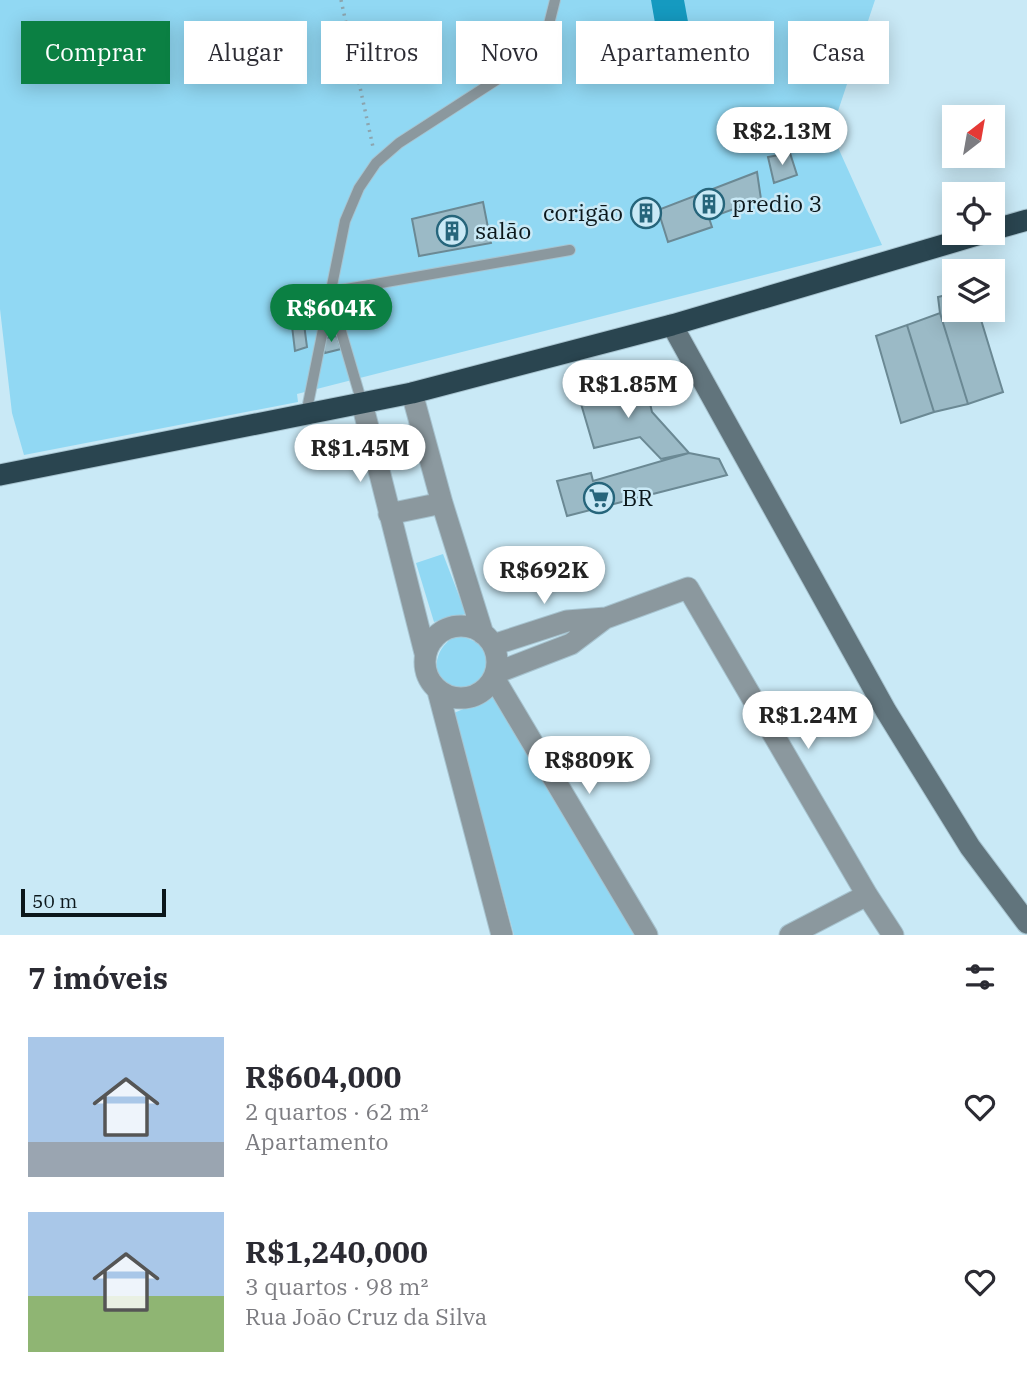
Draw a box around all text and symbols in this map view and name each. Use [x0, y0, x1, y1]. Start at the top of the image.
chip: Comprar [21, 21, 170, 84]
chip: Alugar [184, 21, 307, 84]
chip: Filtros [321, 21, 442, 84]
chip: Novo [456, 21, 562, 84]
chip: Apartamento [576, 21, 774, 84]
chip: Casa [788, 21, 889, 84]
north arrow [942, 105, 1004, 168]
map controls [942, 105, 1005, 322]
pin: R$2.13M [717, 108, 847, 167]
text: R$2.13M [732, 115, 832, 145]
button: locate [942, 182, 1005, 245]
building icon: predio 3 [692, 187, 726, 221]
place label: predio 3 [732, 188, 822, 218]
building icon: corigão [629, 196, 663, 230]
place label: corigão [543, 197, 623, 227]
building icon: salão [435, 214, 469, 248]
place label: salão [475, 215, 531, 245]
button: layers [942, 259, 1005, 322]
pin: R$604K [274, 284, 388, 344]
text: R$604K [286, 292, 376, 322]
pin: R$1.85M [563, 360, 693, 420]
text: R$1.85M [578, 368, 678, 398]
pin: R$1.45M [295, 424, 425, 484]
text: R$1.45M [310, 432, 410, 462]
supermarket icon: BR [582, 481, 616, 515]
place label: BR [622, 482, 653, 512]
pin: R$692K [487, 546, 601, 606]
text: R$692K [499, 554, 589, 584]
pin: R$1.24M [743, 692, 873, 751]
text: R$1.24M [758, 699, 858, 729]
pin: R$809K [532, 736, 646, 796]
text: R$809K [544, 744, 634, 774]
scale bar [21, 886, 166, 918]
text: 50 m [32, 889, 77, 913]
text: 7 imóveis [28, 958, 168, 997]
icon: filters [961, 958, 999, 996]
text: R$604,000 [245, 1057, 401, 1096]
icon: home [84, 1065, 168, 1149]
icon: heart [961, 1088, 999, 1126]
text: 2 quartos · 62 m² [245, 1096, 428, 1126]
text: Apartamento [245, 1126, 389, 1156]
text: R$1,240,000 [245, 1232, 428, 1271]
icon: home [84, 1240, 168, 1324]
icon: heart [961, 1263, 999, 1301]
text: 3 quartos · 98 m² [245, 1271, 428, 1301]
text: Rua João Cruz da Silva [245, 1301, 487, 1331]

